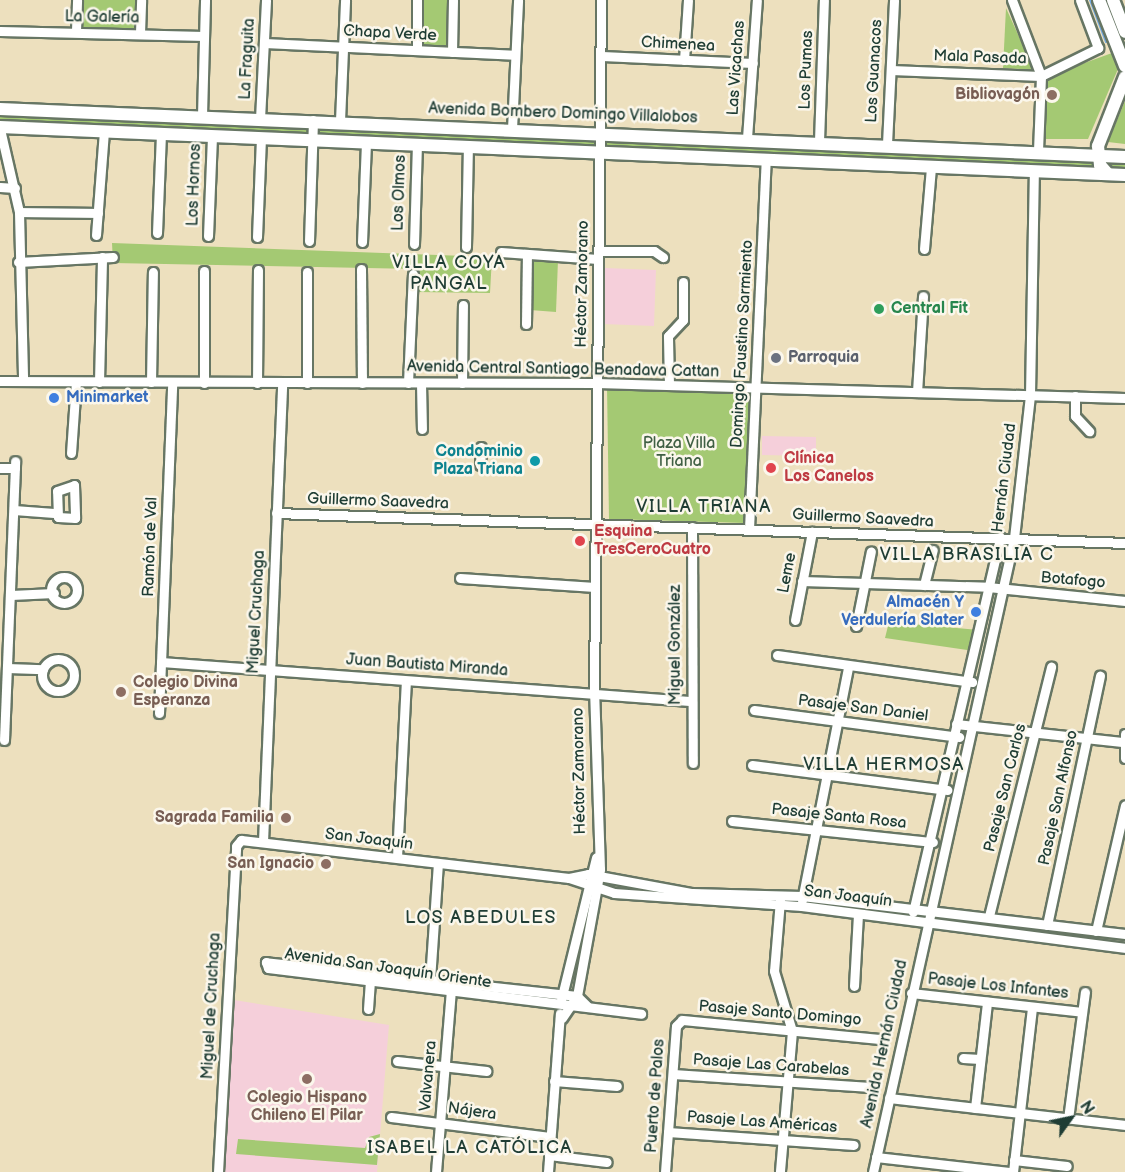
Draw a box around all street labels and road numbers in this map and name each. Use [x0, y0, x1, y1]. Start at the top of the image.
street label: La Galería [64, 8, 140, 28]
street label: La Fraguita [236, 18, 260, 100]
street label: Los Guanacos [863, 19, 887, 123]
street label: Las Vicachas [724, 20, 750, 116]
street label: Chapa Verde [342, 22, 438, 46]
street label: Los Pumas [796, 30, 818, 110]
street label: Chimenea [640, 33, 716, 57]
street label: Mala Pasada [933, 47, 1027, 69]
street label: Avenida Bombero Domingo Villalobos [428, 100, 698, 128]
street label: Los Hornos [184, 143, 206, 227]
street label: Los Olmos [389, 155, 411, 231]
street label: Héctor Zamorano [572, 220, 594, 348]
street label: Domingo Faustino Sarmiento [728, 239, 758, 449]
street label: Avenida Central Santiago Benadava Cattan [407, 358, 719, 382]
street label: Hernán Ciudad [989, 422, 1021, 534]
street label: Guillermo Saavedra [307, 490, 449, 514]
street label: Ramón de Val [140, 497, 162, 597]
street label: Guillermo Saavedra [792, 506, 934, 532]
street label: Miguel Cruchaga [244, 550, 270, 674]
street label: Leme [775, 551, 801, 595]
street label: Botafogo [1040, 569, 1106, 593]
street label: Miguel González [666, 585, 686, 705]
street label: Juan Bautista Miranda [345, 651, 509, 681]
street label: Pasaje San Daniel [797, 691, 929, 727]
street label: Héctor Zamorano [569, 707, 591, 835]
street label: Pasaje San Carlos [981, 722, 1031, 854]
street label: Pasaje San Alfonso [1035, 729, 1083, 867]
street label: Pasaje Santa Rosa [770, 800, 908, 834]
street label: San Joaquín [323, 825, 415, 855]
street label: San Joaquín [802, 882, 894, 912]
street label: Miguel de Cruchaga [199, 932, 225, 1080]
street label: Avenida San Joaquín Oriente [283, 945, 493, 993]
street label: Avenida Hernán Ciudad [858, 958, 912, 1130]
street label: Pasaje Los Infantes [927, 970, 1069, 1004]
street label: Pasaje Santo Domingo [698, 997, 862, 1031]
street label: Puerto de Palos [642, 1038, 670, 1154]
street label: Valvanera [416, 1040, 442, 1112]
street label: Pasaje Las Carabelas [692, 1051, 850, 1081]
street label: Nájera [446, 1099, 498, 1125]
street label: Pasaje Las Américas [686, 1108, 838, 1138]

